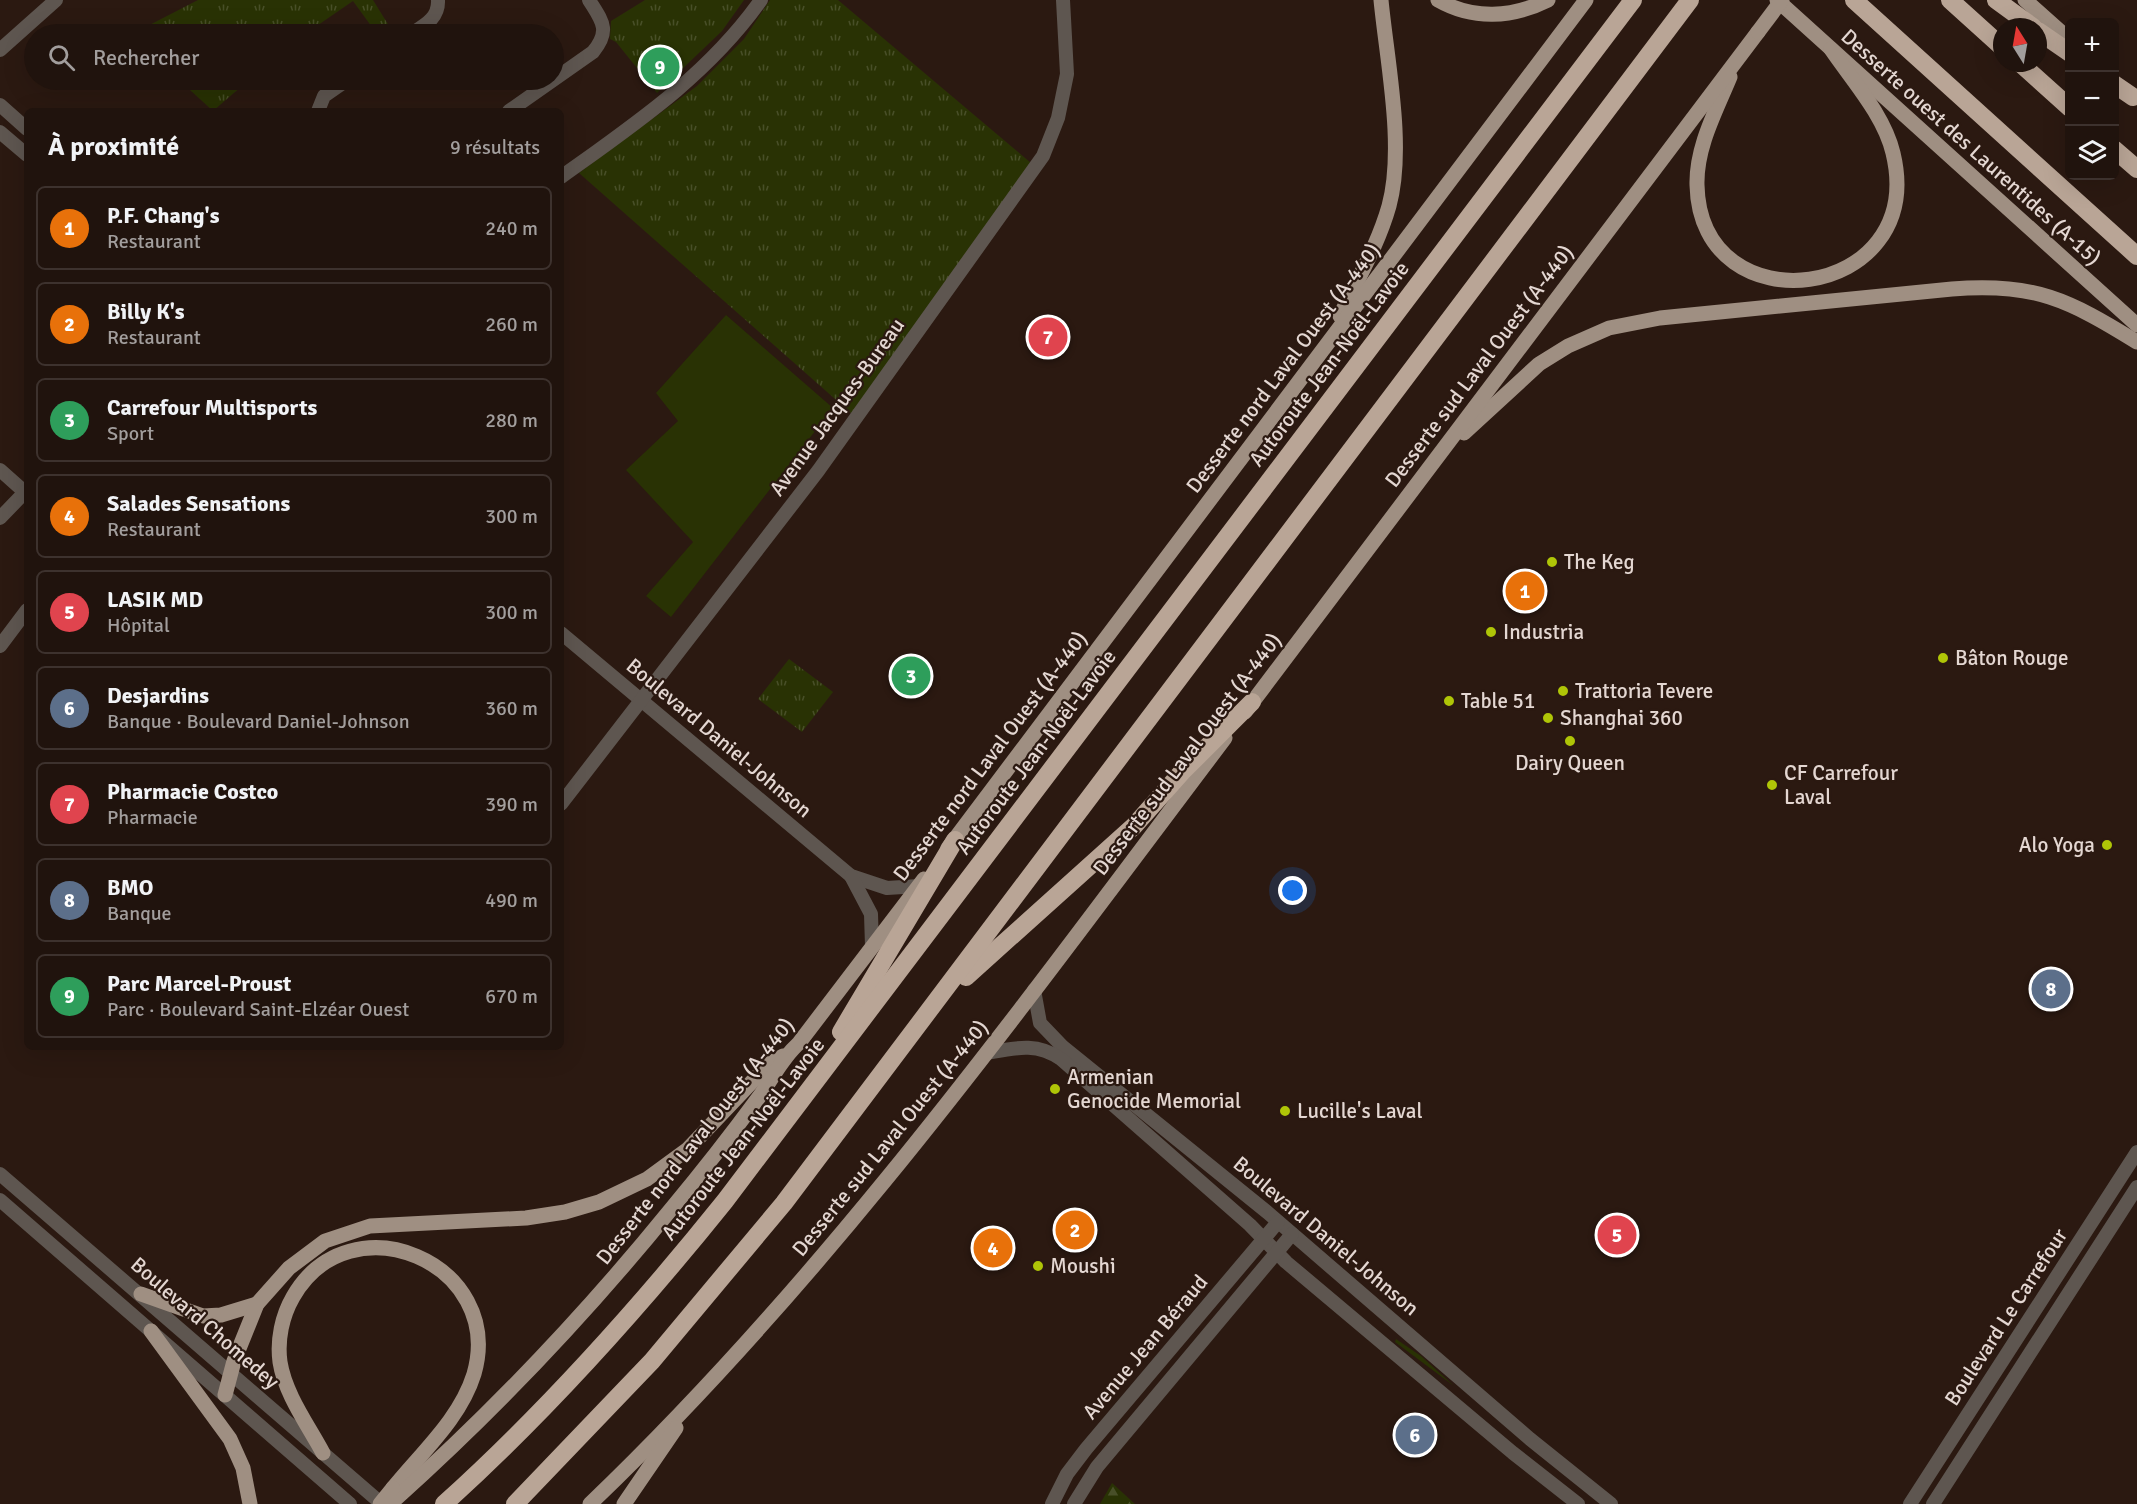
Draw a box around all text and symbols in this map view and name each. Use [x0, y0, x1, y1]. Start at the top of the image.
north arrow [1993, 18, 2047, 72]
map controls [2065, 18, 2119, 180]
button: + [2065, 18, 2119, 72]
street label: Desserte ouest des Laurentides (A-15) [1836, 23, 2106, 271]
search box [24, 24, 564, 90]
icon: search [45, 41, 78, 74]
text: Rechercher [93, 44, 199, 71]
pin: 9 [640, 44, 680, 90]
button: − [2065, 72, 2119, 126]
button: layers [2065, 126, 2119, 180]
text: À proximité [48, 131, 179, 163]
text: 9 résultats [450, 135, 540, 160]
text: P.F. Chang's [107, 202, 219, 229]
text: 1 [64, 216, 75, 241]
text: 240 m [485, 216, 538, 241]
text: Restaurant [107, 229, 201, 254]
street label: Desserte nord Laval Ouest (A-440) [1180, 238, 1386, 498]
street label: Desserte sud Laval Ouest (A-440) [1379, 240, 1579, 492]
street label: Autoroute Jean-Noël-Lavoie [1243, 256, 1415, 472]
text: Billy K's [107, 298, 185, 325]
text: 2 [64, 312, 75, 337]
text: 260 m [485, 312, 538, 337]
street label: Avenue Jacques-Bureau [764, 313, 910, 501]
pin: 7 [1028, 314, 1068, 360]
text: Restaurant [107, 325, 201, 350]
text: Carrefour Multisports [107, 394, 317, 421]
text: 3 [64, 408, 75, 433]
text: 280 m [485, 408, 538, 433]
text: Sport [107, 421, 154, 446]
text: Salades Sensations [107, 490, 290, 517]
text: 4 [64, 504, 75, 529]
text: 300 m [485, 504, 538, 529]
text: Restaurant [107, 517, 201, 542]
place label: The Keg [1564, 549, 1635, 575]
marker: The Keg [1545, 555, 1559, 569]
pin: 1 [1506, 568, 1544, 614]
text: LASIK MD [107, 586, 203, 613]
text: 5 [64, 600, 75, 625]
text: 300 m [485, 600, 538, 625]
text: Hôpital [107, 613, 170, 638]
place label: Industria [1503, 619, 1584, 645]
marker: Industria [1484, 625, 1498, 639]
street label: Desserte nord Laval Ouest (A-440) [887, 626, 1093, 886]
street label: Desserte sud Laval Ouest (A-440) [1087, 628, 1287, 880]
street label: Autoroute Jean-Noël-Lavoie [950, 644, 1122, 860]
place label: Bâton Rouge [1955, 645, 2069, 671]
marker: Bâton Rouge [1936, 651, 1950, 665]
street label: Boulevard Daniel-Johnson [621, 653, 817, 823]
pin: 3 [892, 654, 930, 698]
place label: Trattoria Tevere [1575, 678, 1713, 704]
text: Desjardins [107, 682, 209, 709]
marker: Trattoria Tevere [1556, 684, 1570, 698]
place label: Table 51 [1461, 688, 1535, 714]
marker: Table 51 [1442, 694, 1456, 708]
text: 6 [64, 696, 75, 721]
text: 360 m [485, 696, 538, 721]
place label: Shanghai 360 [1560, 705, 1683, 731]
text: Banque · Boulevard Daniel-Johnson [107, 709, 410, 734]
marker: Shanghai 360 [1541, 711, 1555, 725]
marker: Dairy Queen [1563, 734, 1577, 748]
place label: Dairy Queen [1515, 750, 1625, 776]
place label: CF Carrefour Laval [1784, 760, 1898, 810]
text: Pharmacie Costco [107, 778, 278, 805]
marker: CF Carrefour Laval [1765, 778, 1779, 792]
text: 7 [64, 792, 75, 817]
text: 390 m [485, 792, 538, 817]
text: Pharmacie [107, 805, 198, 830]
place label: Alo Yoga [2019, 832, 2095, 858]
marker: Alo Yoga [2100, 838, 2114, 852]
text: BMO [107, 874, 153, 901]
your location [1278, 876, 1307, 905]
text: 8 [64, 888, 75, 913]
text: 490 m [485, 888, 538, 913]
text: Banque [107, 901, 172, 926]
pin: 8 [2032, 966, 2070, 1012]
text: Parc Marcel-Proust [107, 970, 291, 997]
text: 9 [64, 984, 75, 1009]
text: 670 m [485, 984, 538, 1009]
text: Parc · Boulevard Saint-Elzéar Ouest [107, 997, 409, 1022]
street label: Desserte nord Laval Ouest (A-440) [590, 1012, 800, 1270]
street label: Desserte sud Laval Ouest (A-440) [787, 1015, 993, 1261]
street label: Autoroute Jean-Noël-Lavoie [656, 1032, 830, 1246]
place label: Armenian Genocide Memorial [1067, 1064, 1241, 1114]
marker: Armenian Genocide Memorial [1048, 1082, 1062, 1096]
place label: Lucille's Laval [1297, 1098, 1423, 1124]
marker: Lucille's Laval [1278, 1104, 1292, 1118]
street label: Boulevard Daniel-Johnson [1228, 1151, 1424, 1321]
pin: 2 [1056, 1208, 1094, 1252]
pin: 5 [1598, 1212, 1636, 1258]
street label: Boulevard Le Carrefour [1939, 1223, 2073, 1410]
pin: 4 [974, 1226, 1012, 1270]
street label: Boulevard Chomedey [125, 1251, 285, 1395]
place label: Moushi [1050, 1253, 1116, 1279]
marker: Moushi [1031, 1259, 1045, 1273]
street label: Avenue Jean Béraud [1077, 1269, 1213, 1425]
pin: 6 [1396, 1412, 1434, 1458]

